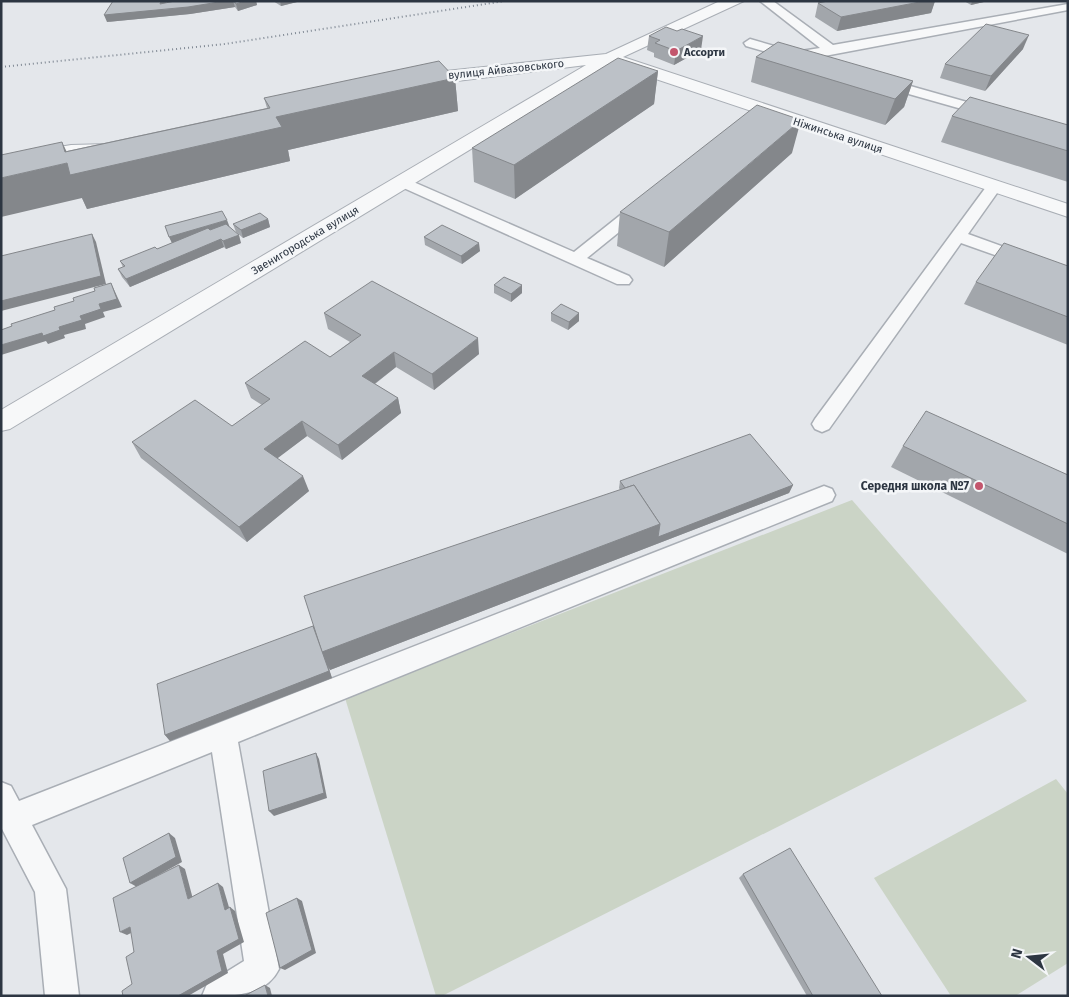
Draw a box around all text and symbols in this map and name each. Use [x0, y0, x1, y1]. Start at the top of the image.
marker: Ассорти [668, 46, 680, 58]
place label: Ассорти [683, 46, 725, 59]
street label: вулиця Айвазовського [447, 57, 565, 82]
street label: Ніжинська вулиця [791, 115, 884, 156]
street label: Звенигородська вулиця [249, 203, 361, 278]
place label: Середня школа №7 [861, 479, 969, 493]
marker: Середня школа №7 [973, 480, 985, 492]
north arrow [1004, 932, 1054, 982]
text: N [1008, 947, 1026, 960]

